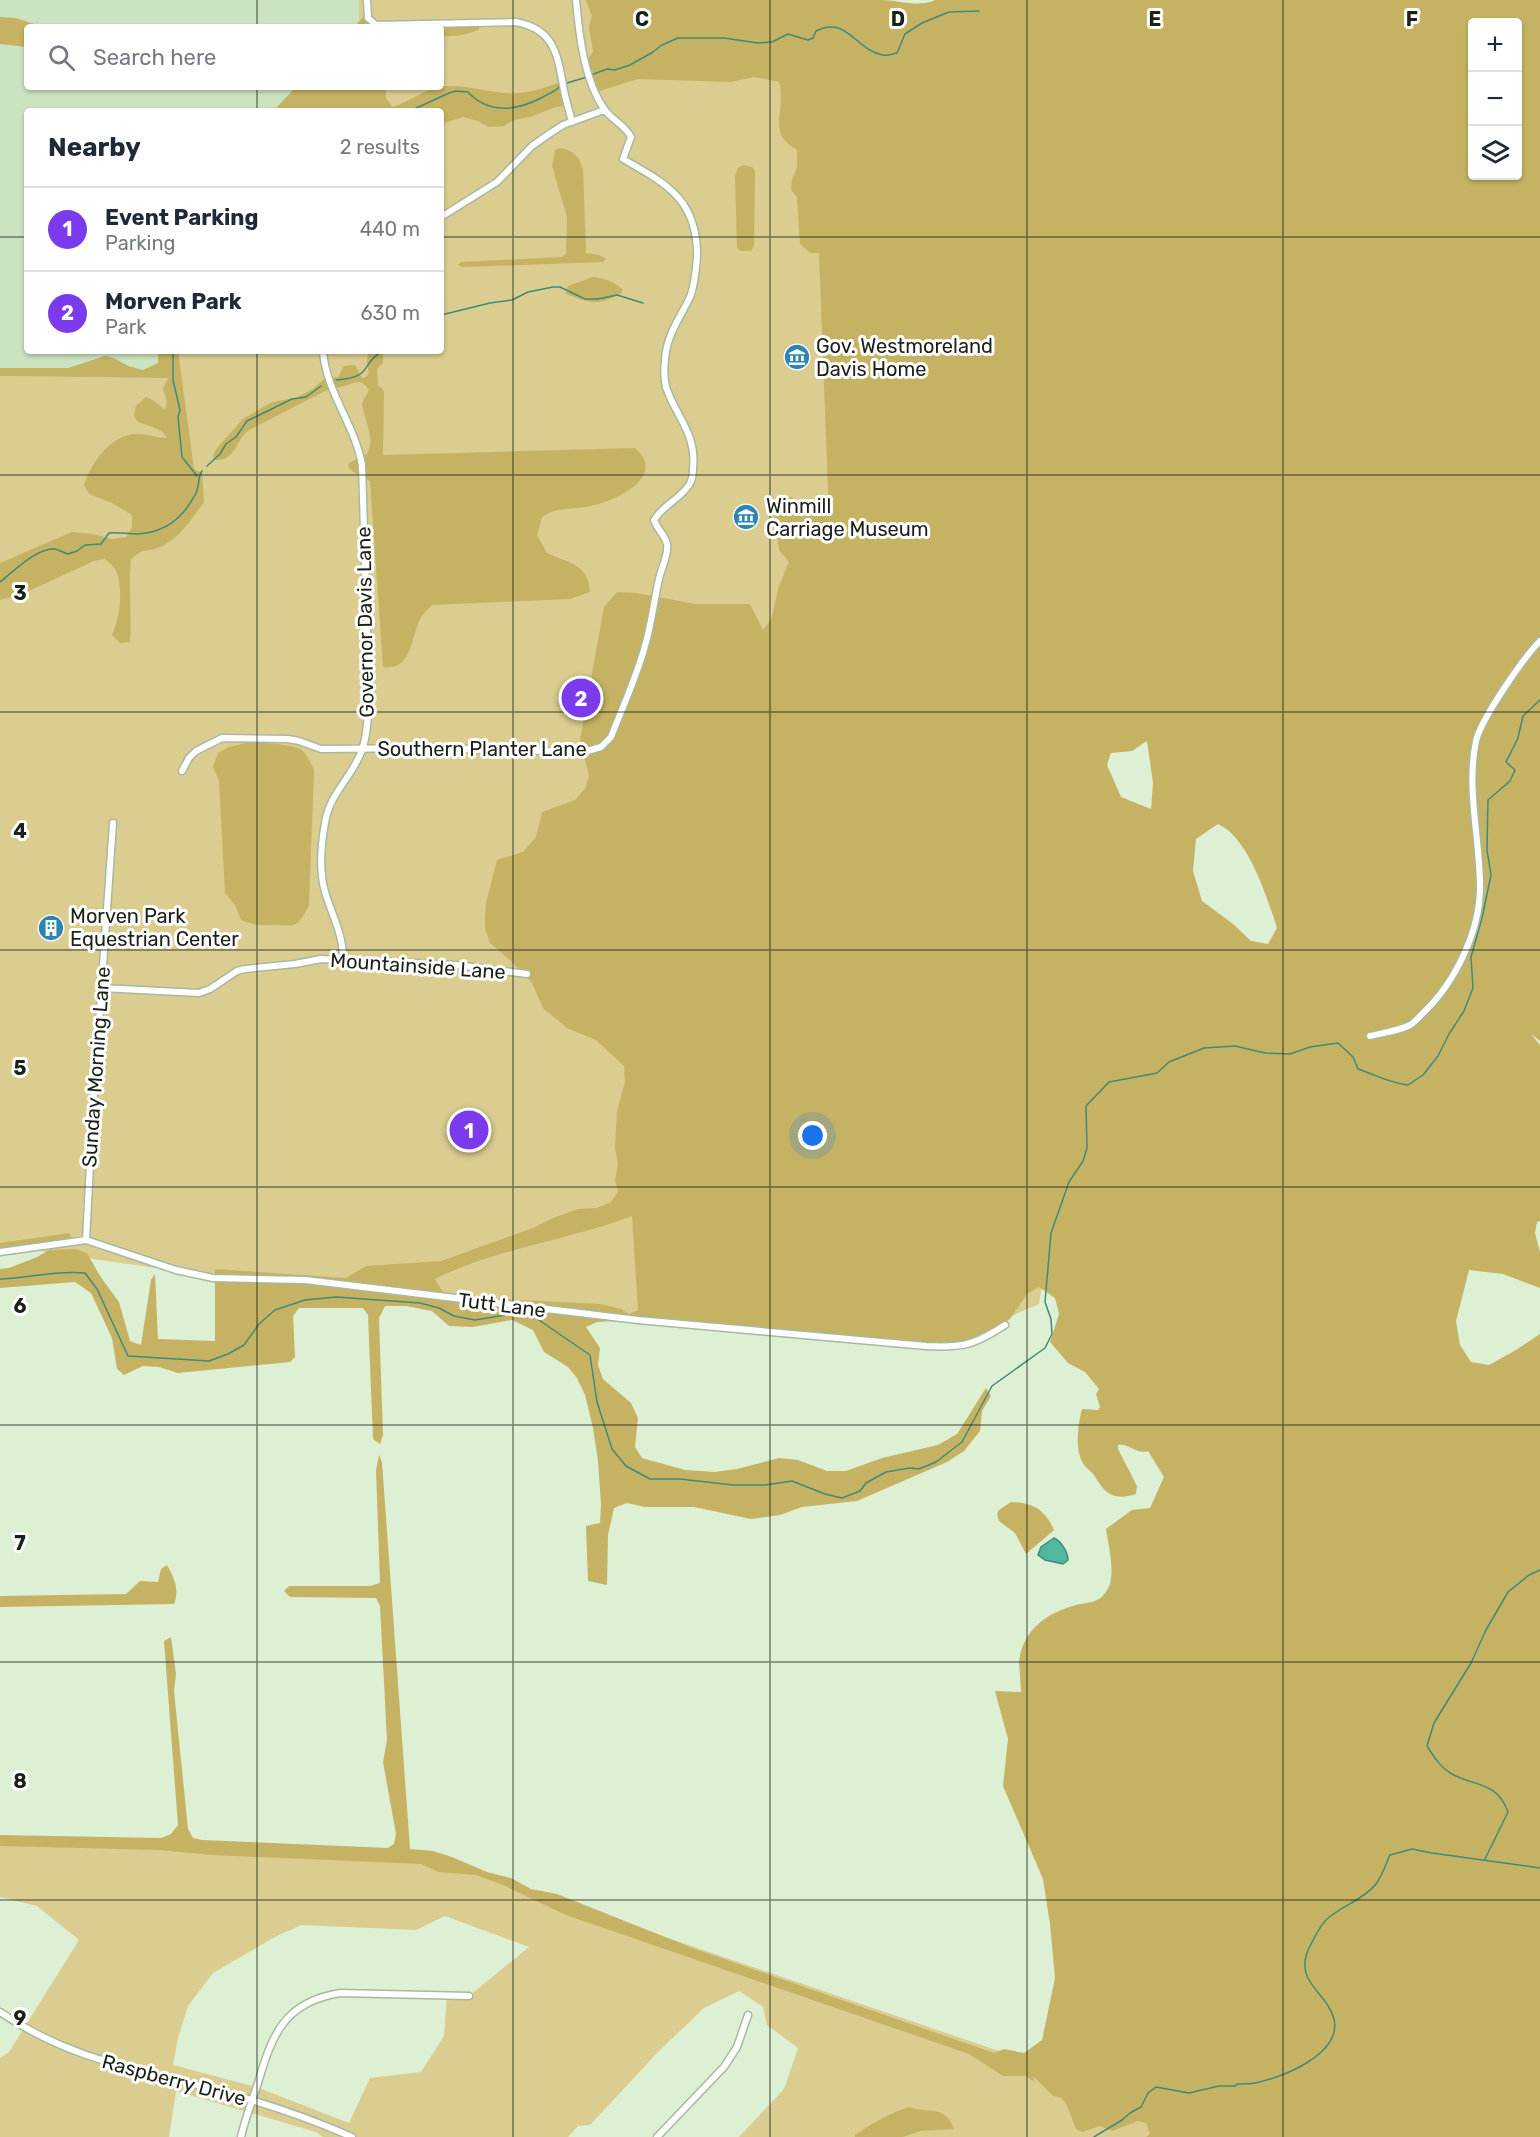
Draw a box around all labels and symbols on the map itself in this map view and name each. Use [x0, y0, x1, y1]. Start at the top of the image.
text: C [635, 7, 649, 31]
text: D [891, 7, 905, 31]
text: E [1149, 7, 1161, 31]
text: F [1406, 7, 1418, 31]
place label: Gov. Westmoreland Davis Home [816, 334, 993, 381]
museum icon: Gov. Westmoreland Davis Home [782, 342, 812, 372]
place label: Winmill Carriage Museum [766, 494, 929, 541]
museum icon: Winmill Carriage Museum [731, 502, 761, 532]
street label: Governor Davis Lane [351, 526, 379, 718]
text: 3 [13, 581, 27, 605]
pin: 2 [562, 676, 600, 720]
street label: Southern Planter Lane [377, 737, 587, 761]
text: 4 [13, 819, 27, 843]
place label: Morven Park Equestrian Center [70, 904, 239, 951]
building icon: Morven Park Equestrian Center [36, 913, 66, 943]
street label: Mountainside Lane [329, 948, 507, 984]
street label: Sunday Morning Lane [77, 966, 115, 1168]
text: 5 [14, 1056, 27, 1080]
pin: 1 [450, 1108, 488, 1152]
your location [798, 1121, 827, 1150]
street label: Tutt Lane [457, 1288, 547, 1322]
text: 6 [13, 1294, 27, 1318]
text: 7 [14, 1531, 26, 1555]
text: 8 [13, 1769, 27, 1793]
text: 9 [14, 2006, 27, 2030]
street label: Raspberry Drive [99, 2049, 249, 2111]

